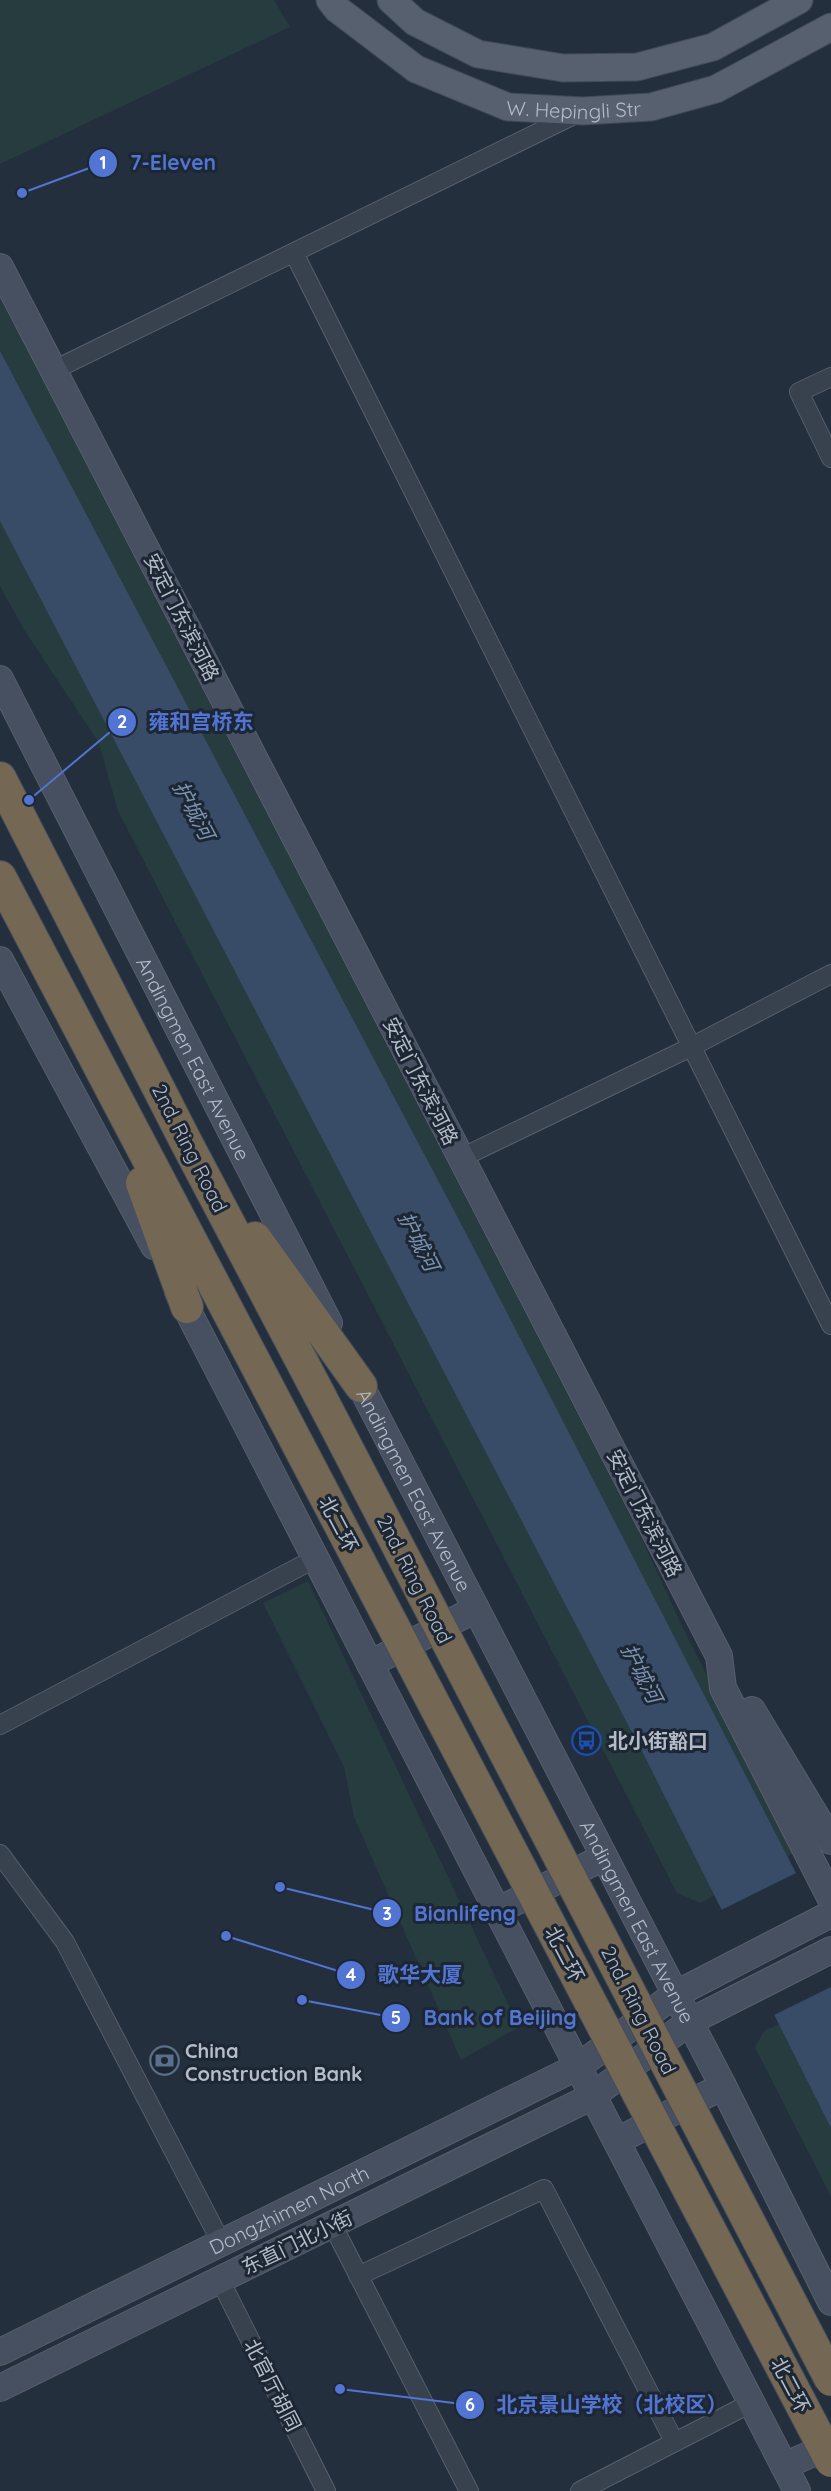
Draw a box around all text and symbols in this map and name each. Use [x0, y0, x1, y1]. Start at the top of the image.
street label: W. Hepingli Str [506, 94, 642, 124]
callout: 7-Eleven [88, 143, 228, 182]
text: 7-Eleven [130, 149, 216, 175]
text: 1 [99, 151, 107, 174]
street label: 安定门东滨河路 [139, 549, 225, 685]
callout: 雍和宫桥东 [107, 703, 266, 742]
text: 雍和宫桥东 [149, 708, 254, 734]
text: 2 [117, 710, 127, 733]
water label: 护城河 [168, 776, 222, 847]
street label: Andingmen East Avenue [131, 952, 256, 1164]
street label: 安定门东滨河路 [378, 1013, 464, 1149]
street label: 2nd. Ring Road [147, 1080, 233, 1216]
water label: 护城河 [393, 1207, 447, 1279]
street label: Andingmen East Avenue [352, 1384, 477, 1596]
street label: 安定门东滨河路 [602, 1445, 688, 1581]
street label: 北二环 [314, 1492, 364, 1556]
street label: 2nd. Ring Road [372, 1511, 458, 1647]
water label: 护城河 [616, 1639, 670, 1711]
bus stop icon: 北小街豁口 [571, 1724, 603, 1756]
place label: 北小街豁口 [608, 1728, 708, 1753]
street label: Andingmen East Avenue [575, 1816, 701, 2027]
callout: Bianlifeng [372, 1894, 528, 1933]
text: Bianlifeng [414, 1900, 516, 1926]
text: 3 [382, 1902, 392, 1925]
street label: 北二环 [540, 1922, 590, 1986]
street label: 2nd. Ring Road [596, 1942, 682, 2078]
callout: 歌华大厦 [336, 1955, 474, 1994]
text: 歌华大厦 [378, 1961, 462, 1987]
text: 4 [346, 1963, 357, 1986]
callout: Bank of Beijing [381, 1998, 589, 2037]
text: Bank of Beijing [423, 2004, 577, 2030]
text: 5 [391, 2006, 401, 2029]
place label: China Construction Bank [185, 2038, 362, 2086]
bank icon: China Construction Bank [148, 2045, 180, 2077]
street label: Dongzhimen North [205, 2159, 373, 2259]
street label: 东直门北小街 [238, 2204, 356, 2280]
street label: 北官厅胡同 [239, 2335, 307, 2435]
street label: 北二环 [766, 2353, 816, 2417]
callout: 北京景山学校（北校区） [455, 2385, 740, 2424]
text: 北京景山学校（北校区） [497, 2391, 728, 2417]
text: 6 [465, 2393, 475, 2416]

